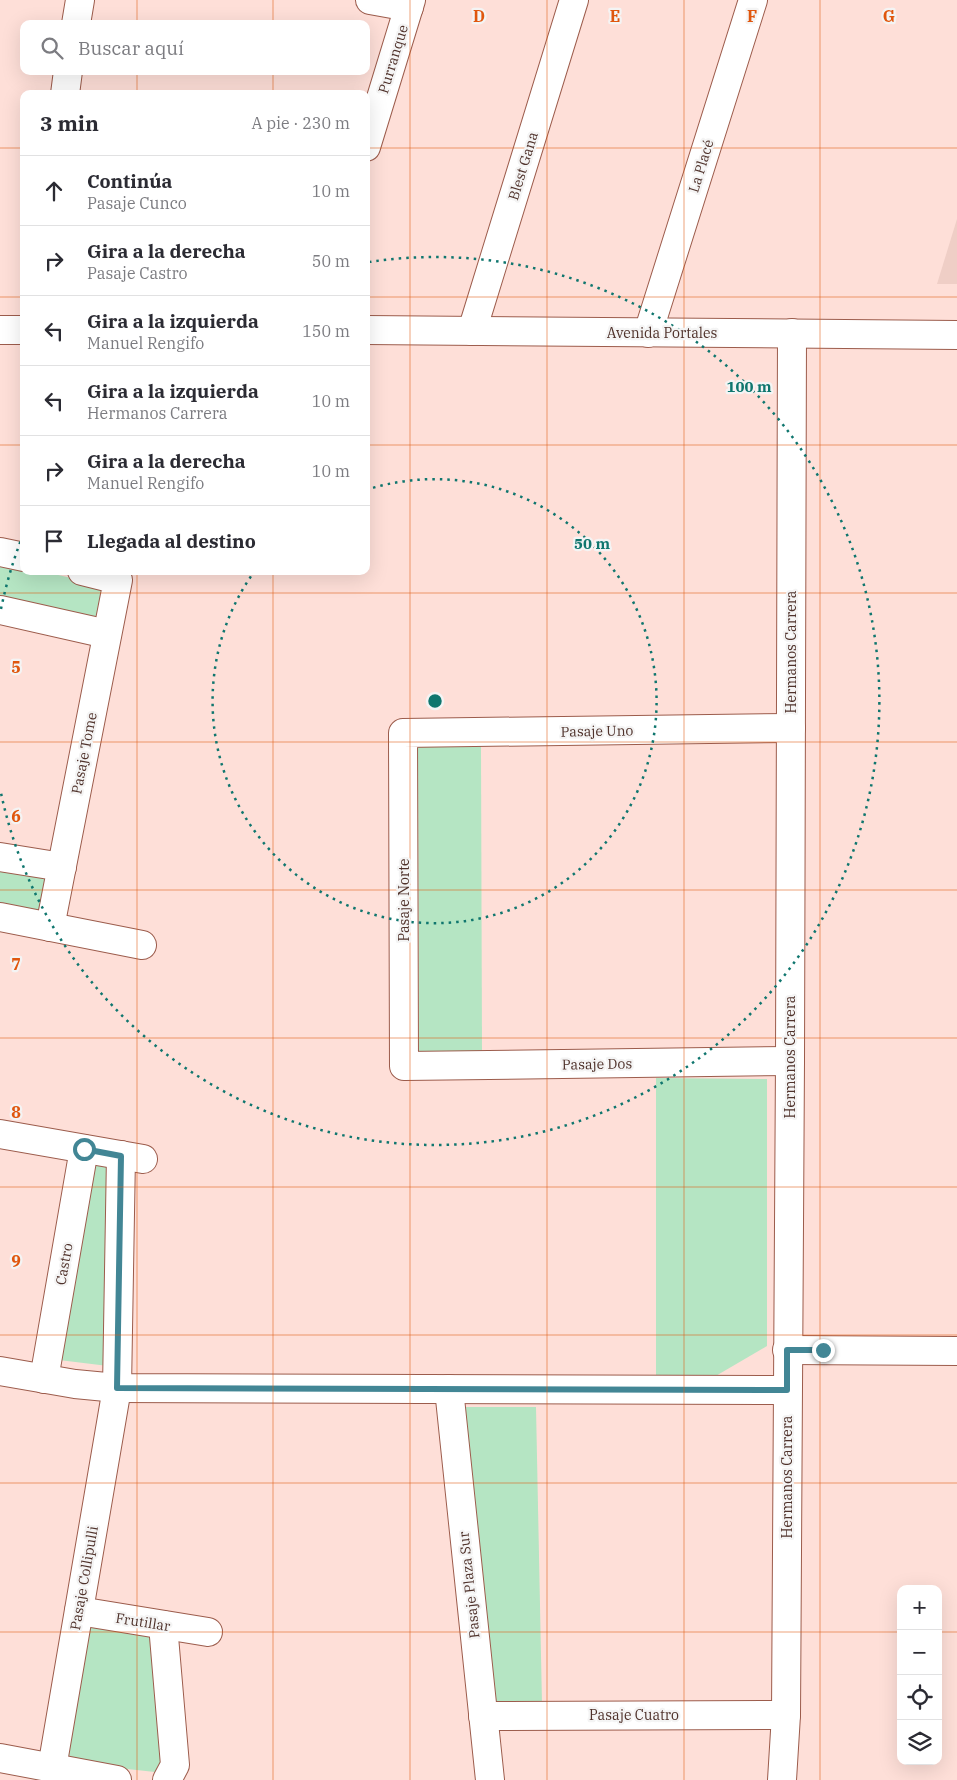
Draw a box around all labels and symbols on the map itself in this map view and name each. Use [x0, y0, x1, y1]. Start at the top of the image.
text: D [473, 6, 485, 26]
text: E [610, 6, 620, 26]
text: F [747, 6, 757, 26]
text: G [883, 6, 895, 26]
street label: Purranque [374, 22, 412, 96]
street label: Blest Gana [504, 129, 542, 202]
street label: La Placé [684, 137, 718, 195]
street label: Avenida Portales [607, 324, 718, 342]
text: 100 m [726, 377, 772, 396]
text: 50 m [574, 534, 610, 553]
street label: Hermanos Carrera [782, 590, 800, 713]
text: 5 [11, 657, 21, 677]
centre of rings [426, 692, 444, 710]
street label: Pasaje Tome [67, 711, 101, 795]
street label: Pasaje Uno [560, 721, 634, 741]
text: 6 [11, 806, 21, 826]
street label: Pasaje Norte [395, 858, 413, 942]
text: 7 [11, 954, 21, 974]
street label: Hermanos Carrera [781, 995, 799, 1118]
street label: Pasaje Dos [562, 1054, 632, 1074]
text: 8 [11, 1102, 21, 1122]
route start [73, 1138, 96, 1161]
street label: Castro [51, 1241, 77, 1286]
text: 9 [11, 1251, 21, 1271]
route end [812, 1339, 835, 1362]
street label: Hermanos Carrera [778, 1415, 796, 1538]
street label: Pasaje Collipulli [66, 1525, 102, 1631]
street label: Pasaje Plaza Sur [454, 1530, 484, 1639]
street label: Frutillar [114, 1609, 172, 1635]
street label: Pasaje Cuatro [589, 1706, 679, 1724]

